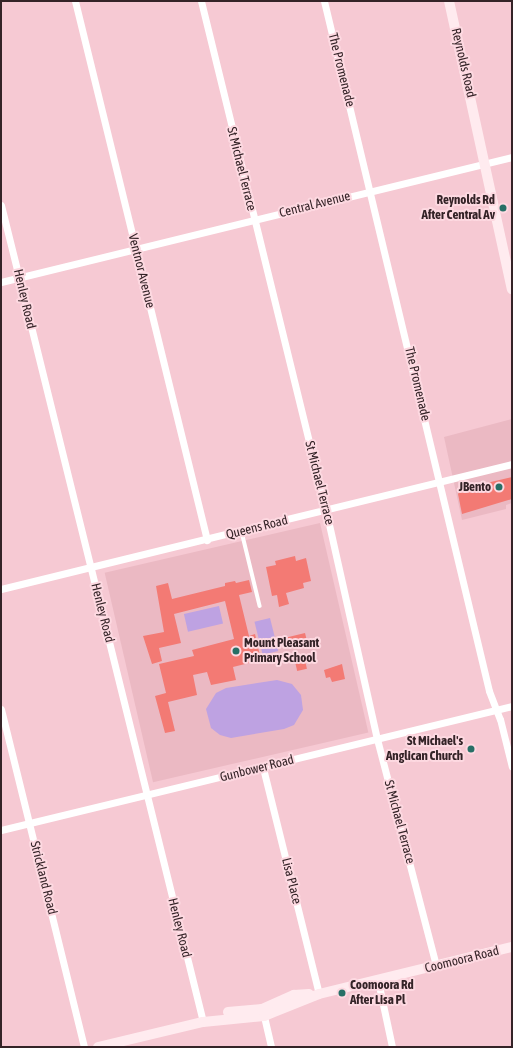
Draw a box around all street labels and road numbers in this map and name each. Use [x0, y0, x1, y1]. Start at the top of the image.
street label: Reynolds Road [447, 27, 479, 99]
street label: The Promenade [324, 32, 358, 108]
street label: St Michael Terrace [223, 125, 259, 213]
street label: Central Avenue [278, 189, 352, 221]
street label: Ventnor Avenue [124, 232, 158, 310]
street label: Henley Road [10, 268, 38, 330]
street label: The Promenade [401, 345, 433, 423]
street label: St Michael Terrace [301, 439, 337, 527]
street label: Queens Road [224, 513, 290, 543]
street label: Henley Road [87, 582, 117, 644]
street label: Gunbower Road [218, 752, 296, 786]
street label: St Michael Terrace [380, 778, 418, 866]
street label: Strickland Road [26, 840, 60, 916]
street label: Lisa Place [278, 856, 304, 906]
street label: Henley Road [164, 897, 194, 959]
street label: Coomoora Road [423, 943, 501, 977]

